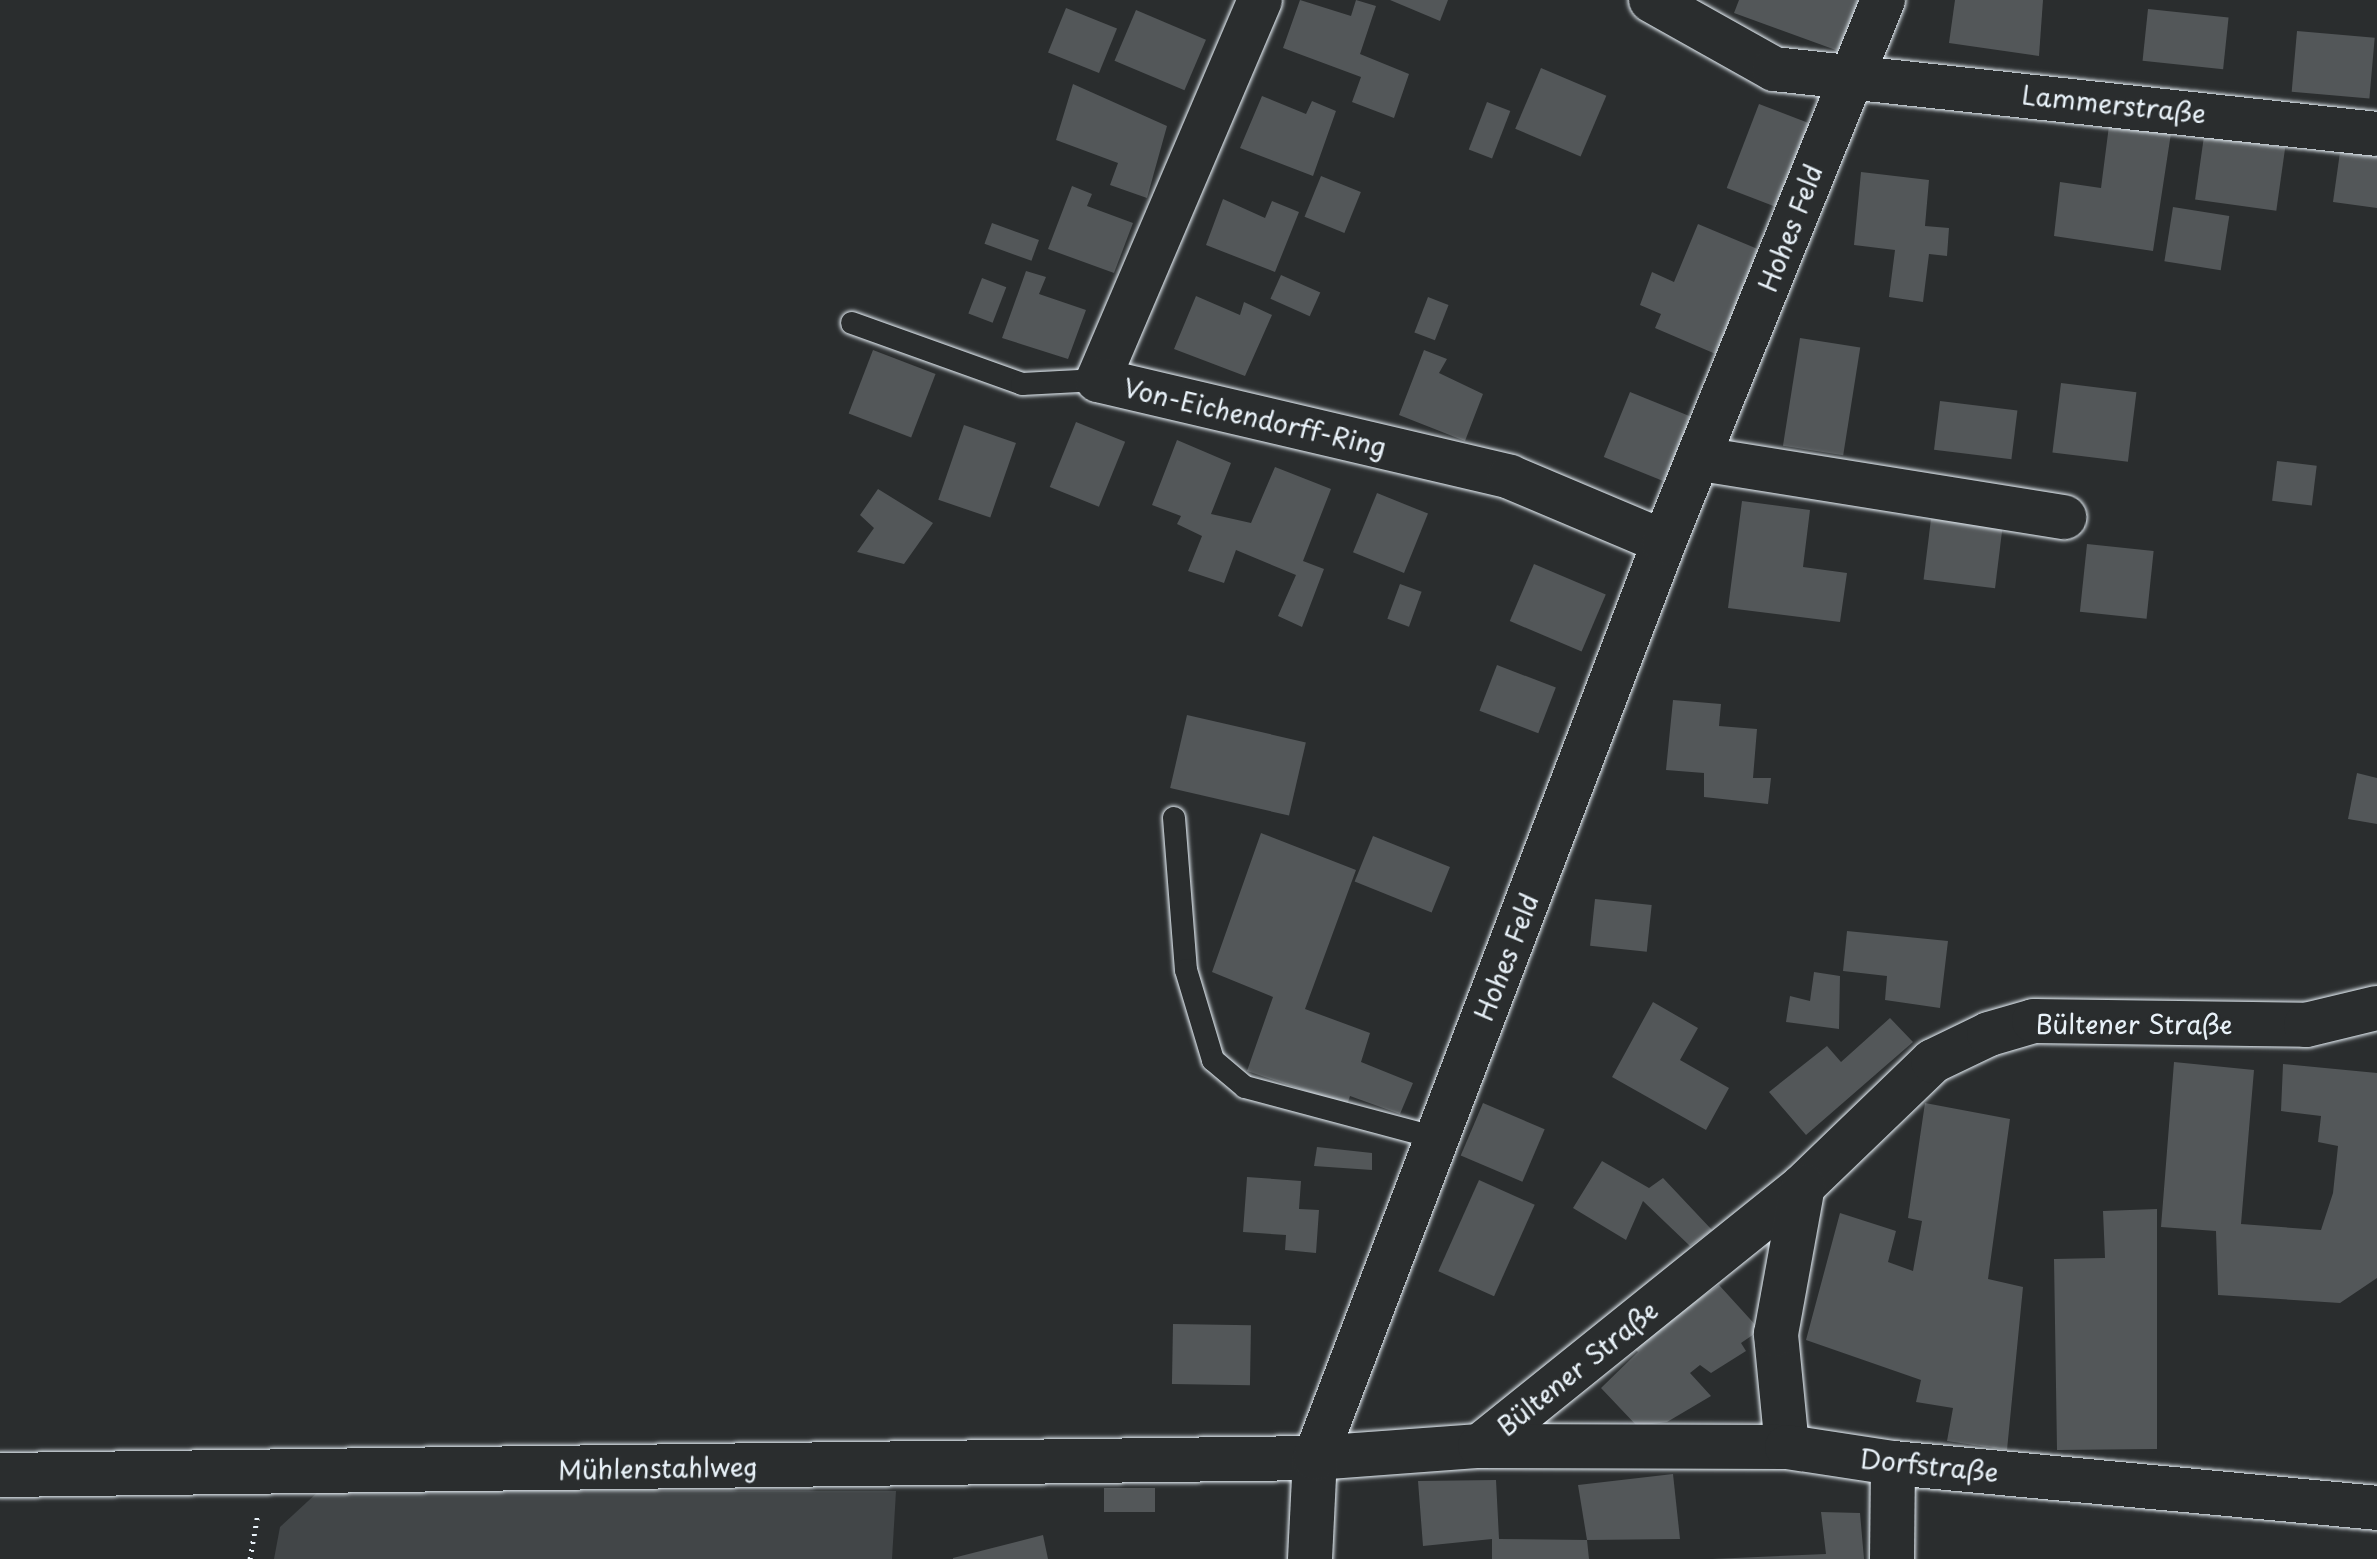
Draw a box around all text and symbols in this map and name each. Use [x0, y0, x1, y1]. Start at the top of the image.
street label: Lammerstraße [2020, 79, 2208, 129]
street label: Hohes Feld [1751, 160, 1829, 296]
street label: Von-Eichendorff-Ring [1121, 372, 1389, 462]
street label: Hohes Feld [1467, 889, 1545, 1025]
street label: Bültener Straße [2034, 1008, 2234, 1040]
street label: Bültener Straße [1490, 1293, 1664, 1443]
street label: Dorfstraße [1858, 1442, 2000, 1488]
street label: Mühlenstahlweg [558, 1451, 758, 1485]

